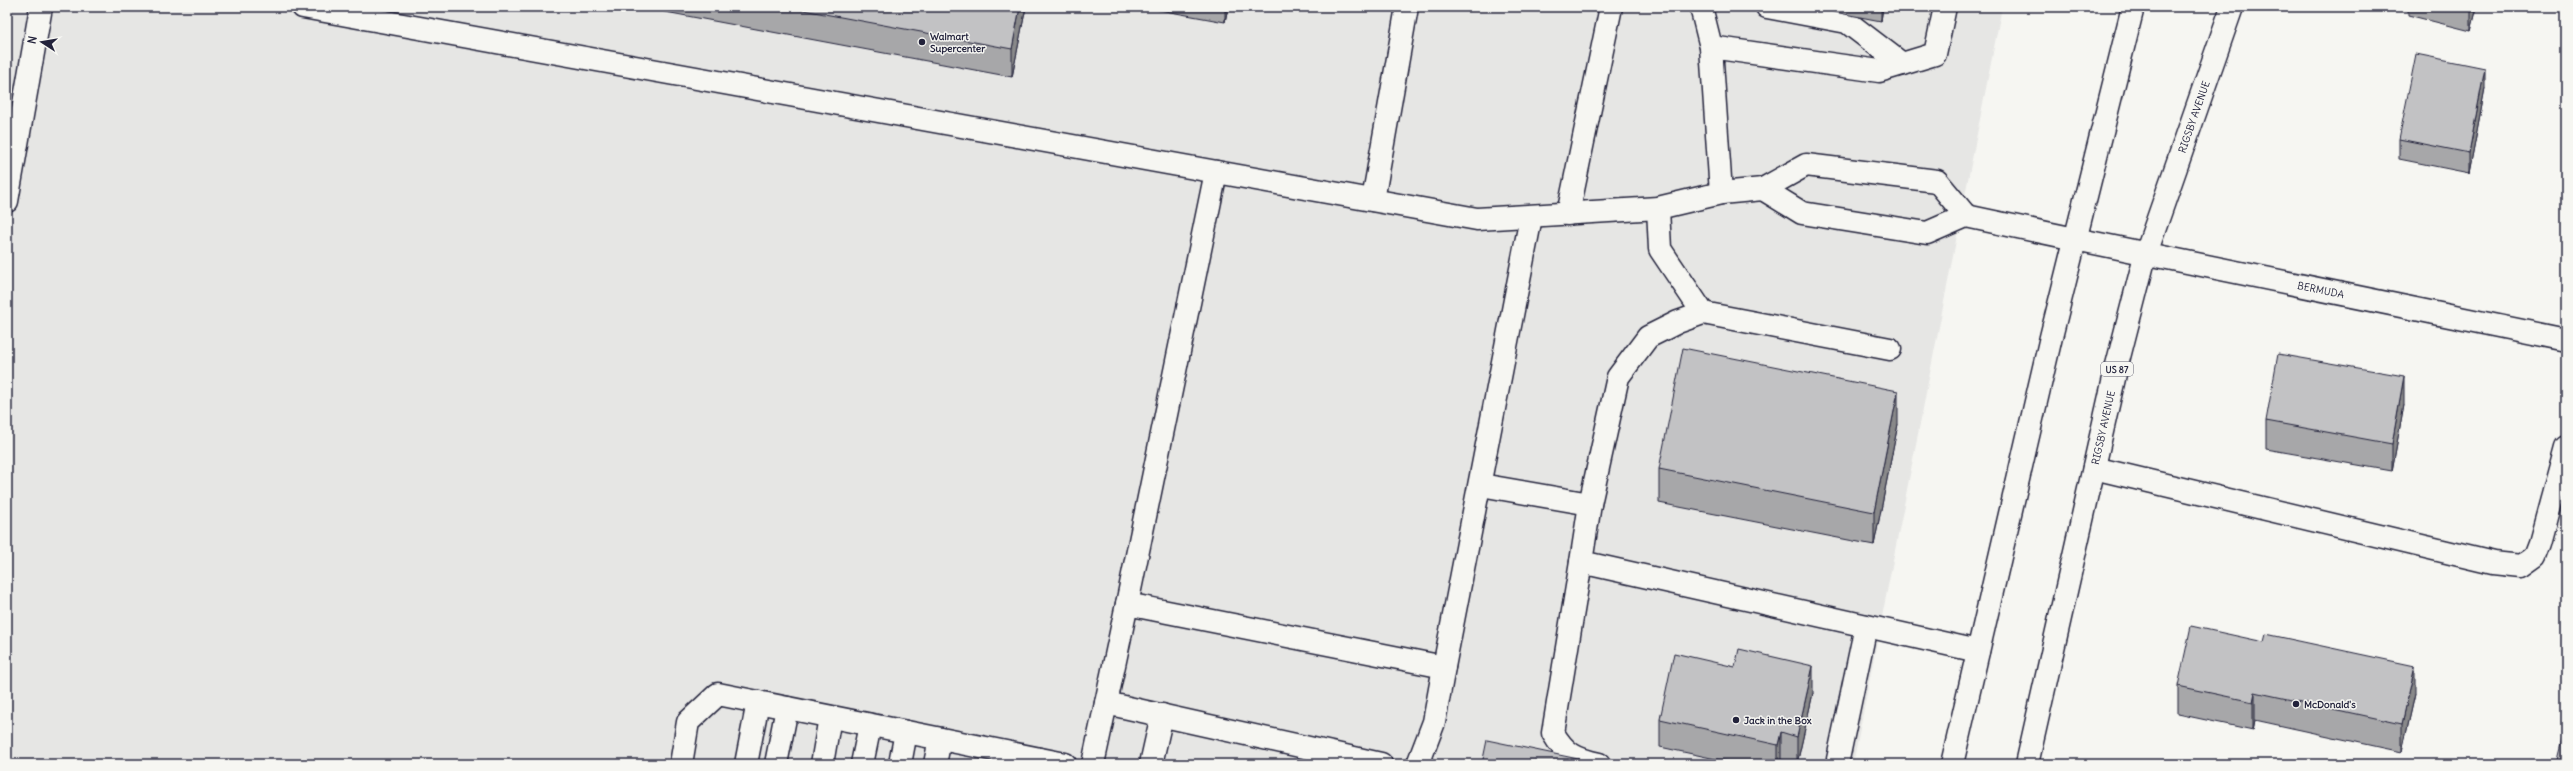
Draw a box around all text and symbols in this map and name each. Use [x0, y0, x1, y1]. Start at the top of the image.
north arrow [22, 22, 62, 62]
place label: Walmart Supercenter [930, 30, 986, 55]
text: N [25, 35, 40, 45]
marker: Walmart Supercenter [917, 37, 927, 47]
street label: RIGSBY AVENUE [2175, 79, 2212, 155]
street label: BERMUDA [2296, 278, 2346, 301]
road number: US 87 [2101, 362, 2133, 376]
street label: RIGSBY AVENUE [2088, 389, 2118, 466]
place label: McDonald's [2304, 698, 2356, 711]
marker: McDonald's [2291, 699, 2301, 709]
place label: Jack in the Box [1744, 714, 1812, 727]
marker: Jack in the Box [1731, 715, 1741, 725]

